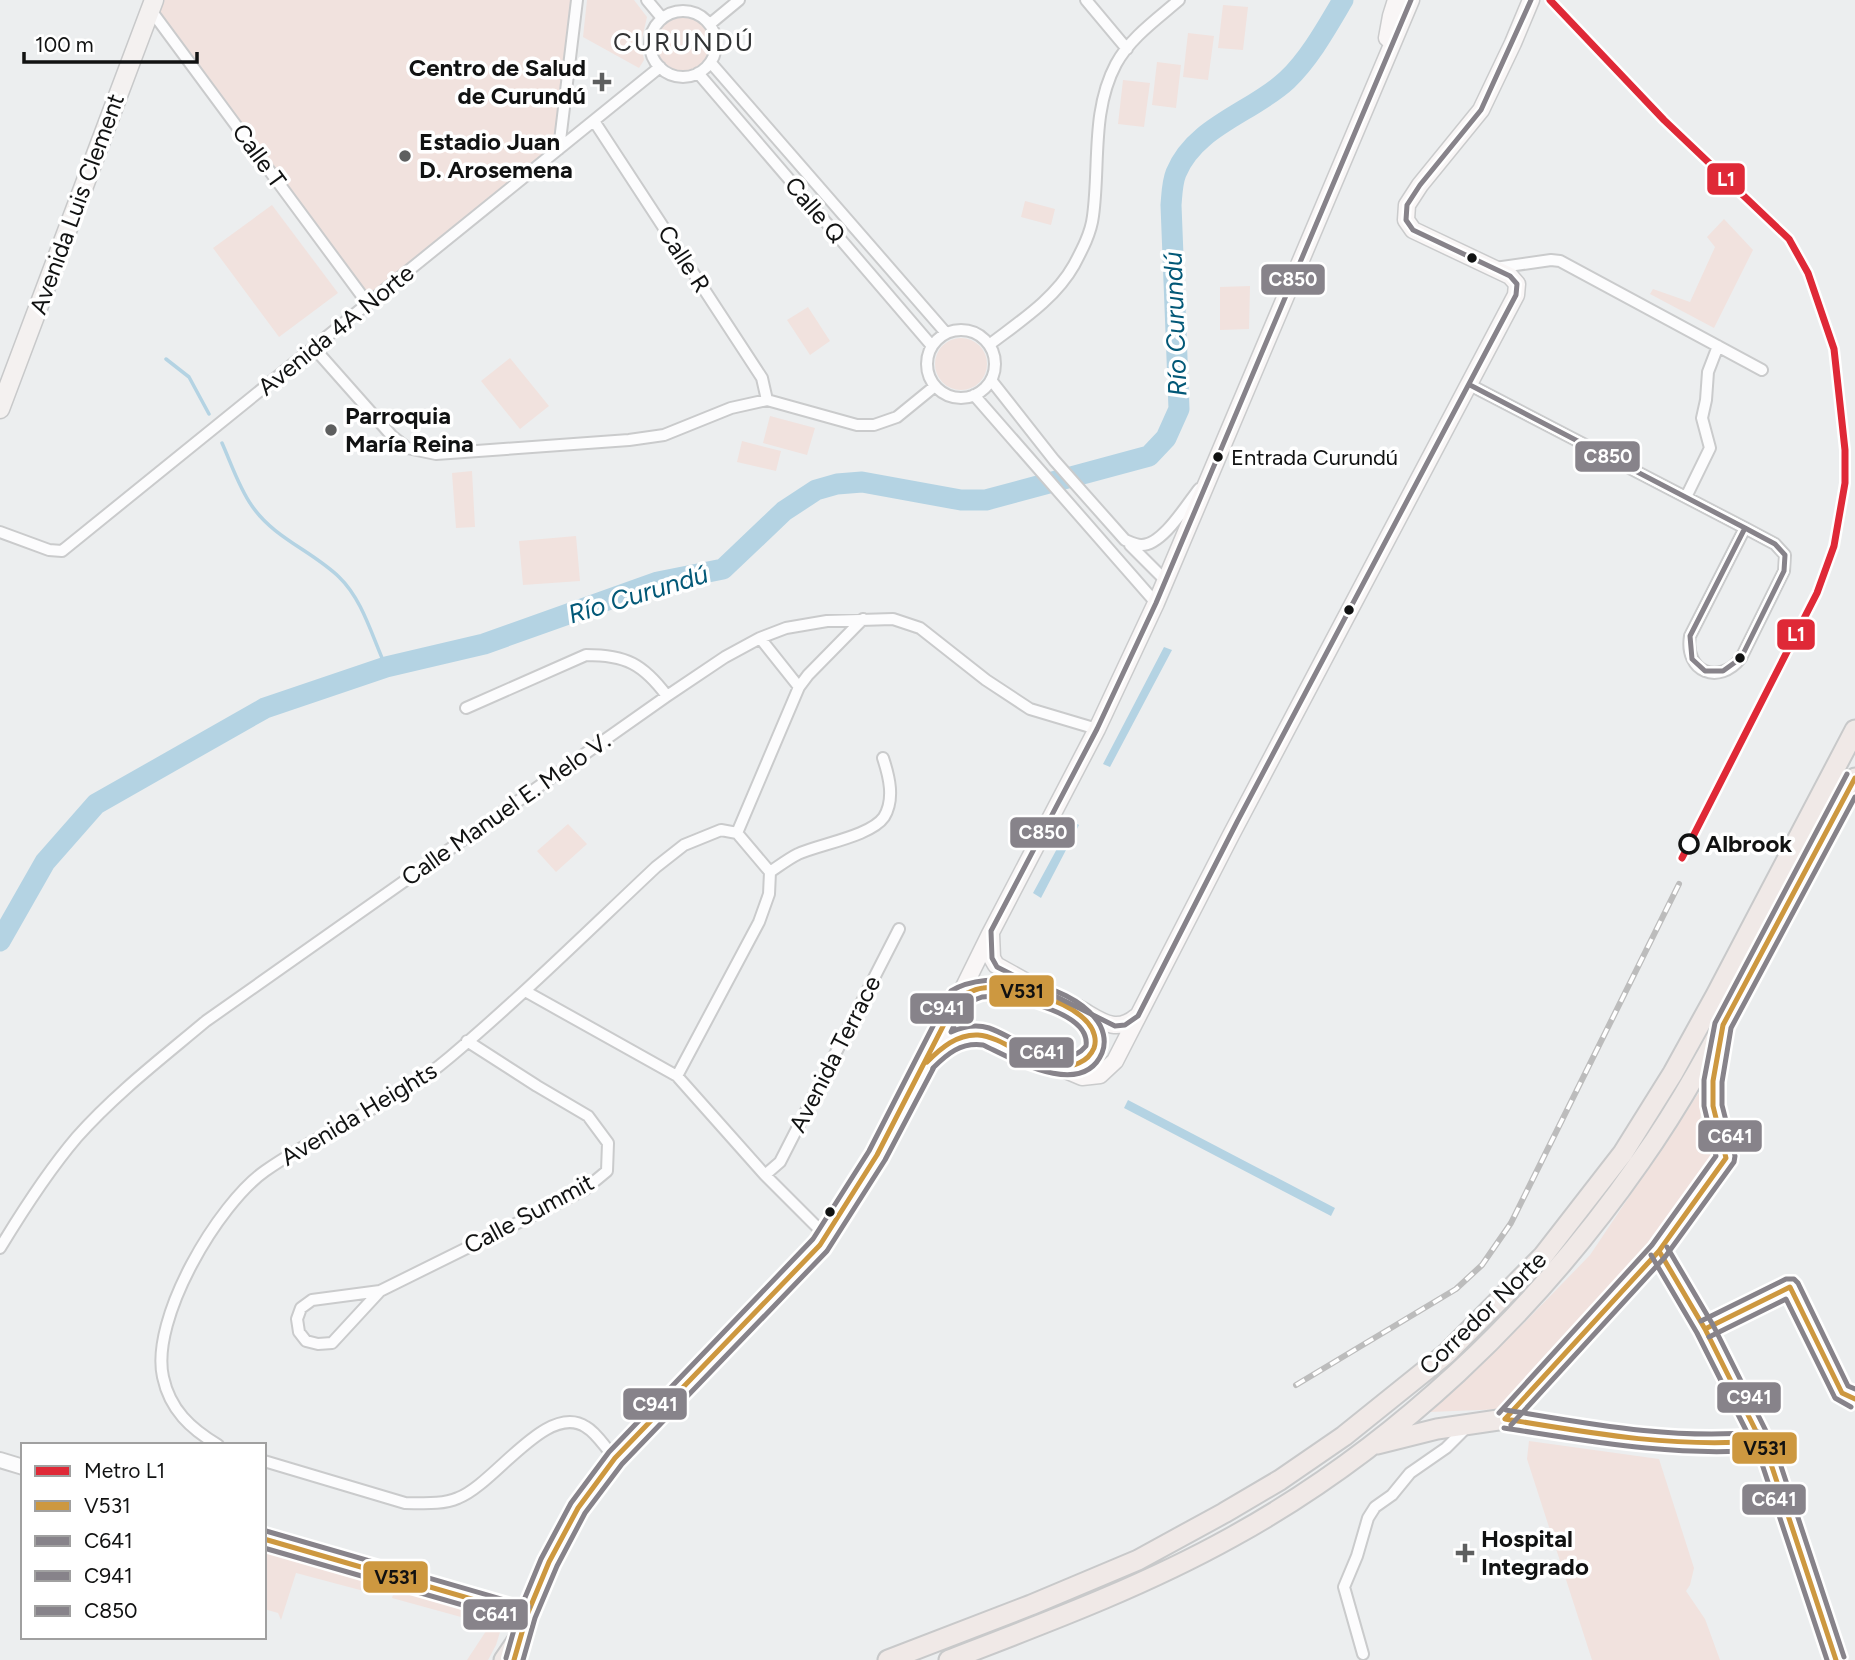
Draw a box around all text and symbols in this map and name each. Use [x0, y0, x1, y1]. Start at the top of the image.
scale bar [24, 21, 198, 65]
district label: CURUNDÚ [613, 26, 755, 58]
text: 100 m [35, 32, 94, 57]
place label: Centro de Salud de Curundú [409, 53, 586, 110]
marker: Centro de Salud de Curundú [592, 72, 612, 92]
street label: Avenida Luis Clement [23, 90, 130, 318]
street label: Calle T [226, 118, 292, 194]
place label: Estadio Juan D. Arosemena [419, 127, 573, 184]
marker: Estadio Juan D. Arosemena [397, 148, 413, 164]
line badge: L1 [1706, 162, 1746, 196]
text: L1 [1717, 168, 1735, 191]
street label: Calle Q [779, 171, 852, 249]
street label: Calle R [652, 220, 717, 298]
water label: Río Curundú [1156, 251, 1194, 397]
unlabelled marker [1465, 251, 1479, 265]
street label: Avenida 4A Norte [252, 258, 420, 401]
line badge: C850 [1260, 263, 1326, 296]
text: C850 [1269, 268, 1317, 291]
place label: Parroquia María Reina [345, 401, 474, 458]
marker: Parroquia María Reina [323, 422, 339, 438]
line badge: C850 [1574, 440, 1641, 473]
place label: Entrada Curundú [1231, 444, 1398, 471]
text: C850 [1584, 445, 1632, 468]
marker: Entrada Curundú [1211, 450, 1225, 464]
water label: Río Curundú [564, 558, 712, 630]
unlabelled marker [1342, 603, 1356, 617]
line badge: L1 [1776, 618, 1816, 651]
text: L1 [1787, 623, 1805, 646]
unlabelled marker [1733, 651, 1747, 665]
street label: Calle Manuel E. Melo V. [396, 726, 616, 892]
line badge: C850 [1009, 816, 1076, 849]
text: C850 [1019, 821, 1067, 844]
place label: Albrook [1705, 829, 1792, 858]
marker: Albrook [1679, 834, 1699, 854]
street label: Avenida Terrace [783, 971, 886, 1137]
line badge: V531 [988, 974, 1055, 1008]
text: V531 [1000, 980, 1044, 1003]
line badge: C941 [909, 992, 975, 1025]
text: C941 [920, 997, 964, 1020]
line badge: C641 [1008, 1036, 1075, 1069]
text: C641 [1020, 1041, 1064, 1064]
street label: Avenida Heights [275, 1056, 442, 1172]
line badge: C641 [1697, 1119, 1763, 1153]
text: C641 [1708, 1125, 1752, 1148]
street label: Calle Summit [459, 1167, 599, 1260]
unlabelled marker [823, 1205, 837, 1219]
street label: Corredor Norte [1413, 1245, 1552, 1380]
line badge: C941 [1716, 1381, 1782, 1414]
text: C941 [1727, 1386, 1771, 1409]
line badge: C941 [622, 1387, 688, 1421]
text: C941 [633, 1393, 677, 1416]
line badge: V531 [1731, 1431, 1798, 1465]
text: V531 [1743, 1437, 1787, 1460]
legend [21, 1443, 266, 1639]
text: Metro L1 [84, 1458, 165, 1483]
line badge: C641 [1741, 1483, 1807, 1516]
text: C641 [1752, 1488, 1796, 1511]
text: V531 [84, 1493, 131, 1518]
place label: Hospital Integrado [1481, 1524, 1589, 1581]
text: C641 [84, 1528, 133, 1553]
marker: Hospital Integrado [1455, 1543, 1475, 1563]
line badge: V531 [362, 1560, 429, 1594]
text: C941 [84, 1563, 133, 1588]
text: V531 [374, 1566, 418, 1589]
text: C850 [84, 1598, 138, 1623]
line badge: C641 [462, 1598, 529, 1631]
text: C641 [473, 1603, 517, 1626]

